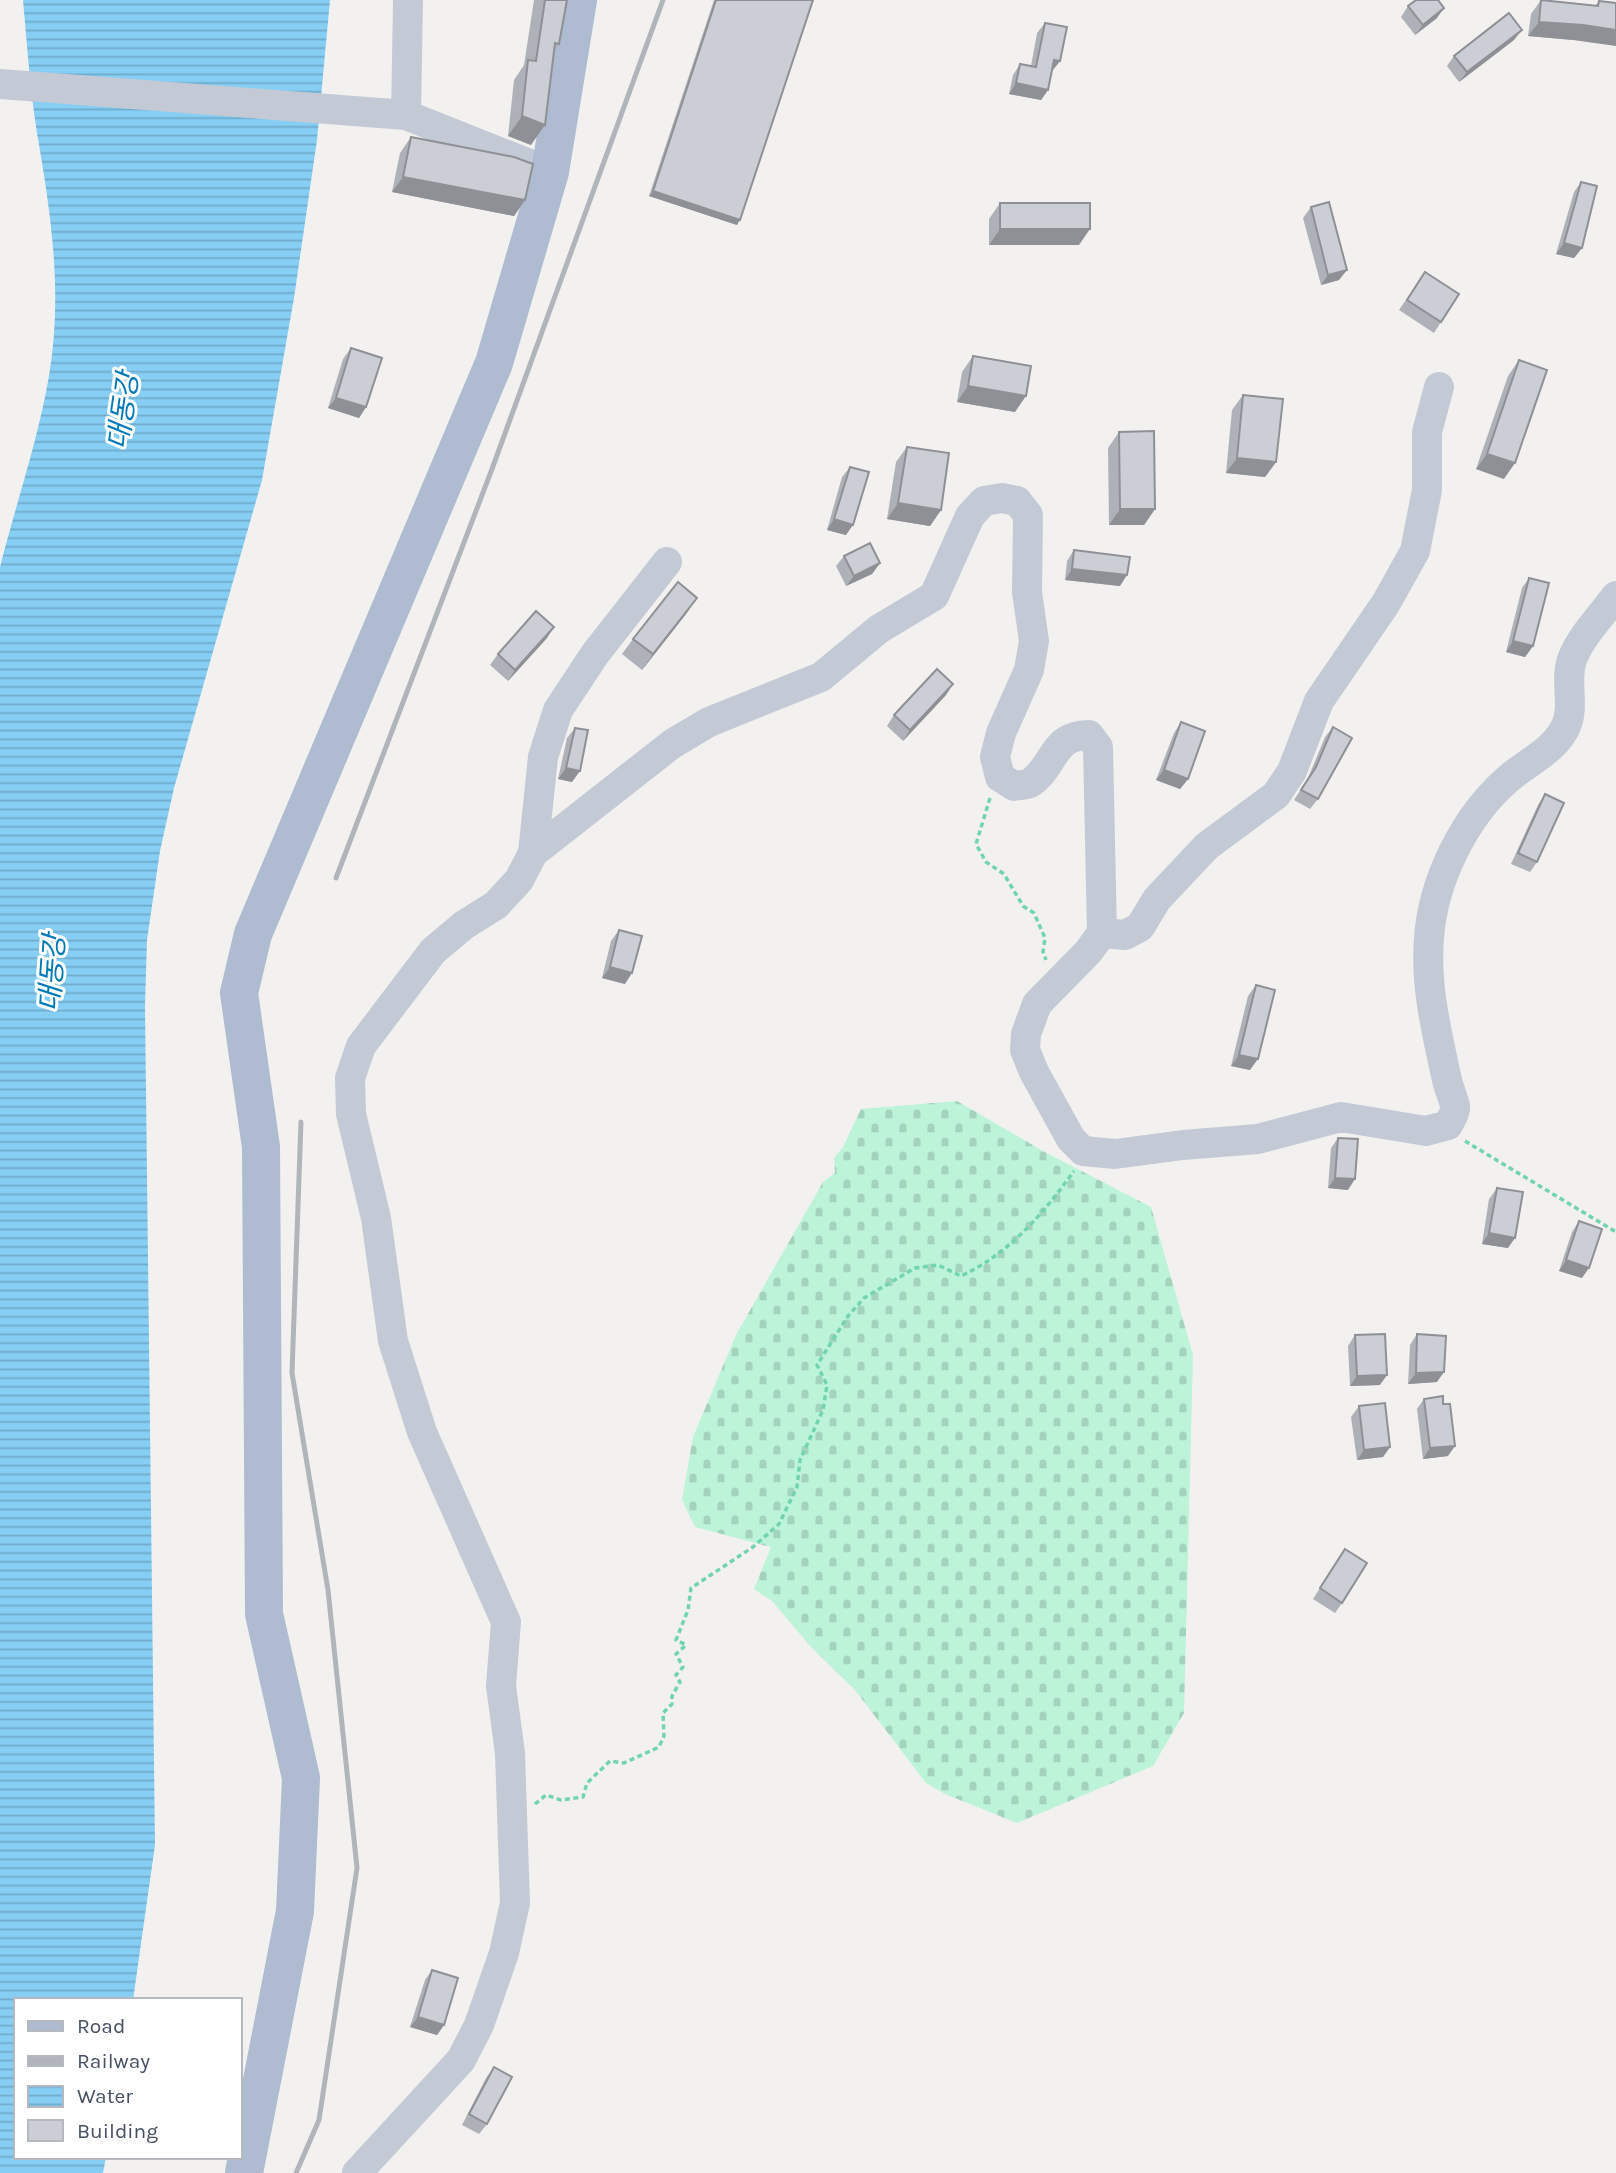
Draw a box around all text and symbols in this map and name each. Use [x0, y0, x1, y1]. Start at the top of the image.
water label: 대동강 [101, 367, 145, 452]
water label: 대동강 [33, 930, 71, 1013]
legend [14, 1998, 242, 2159]
text: Road [77, 2014, 125, 2038]
text: Railway [77, 2049, 150, 2073]
text: Water [77, 2084, 133, 2108]
text: Building [77, 2119, 158, 2143]

